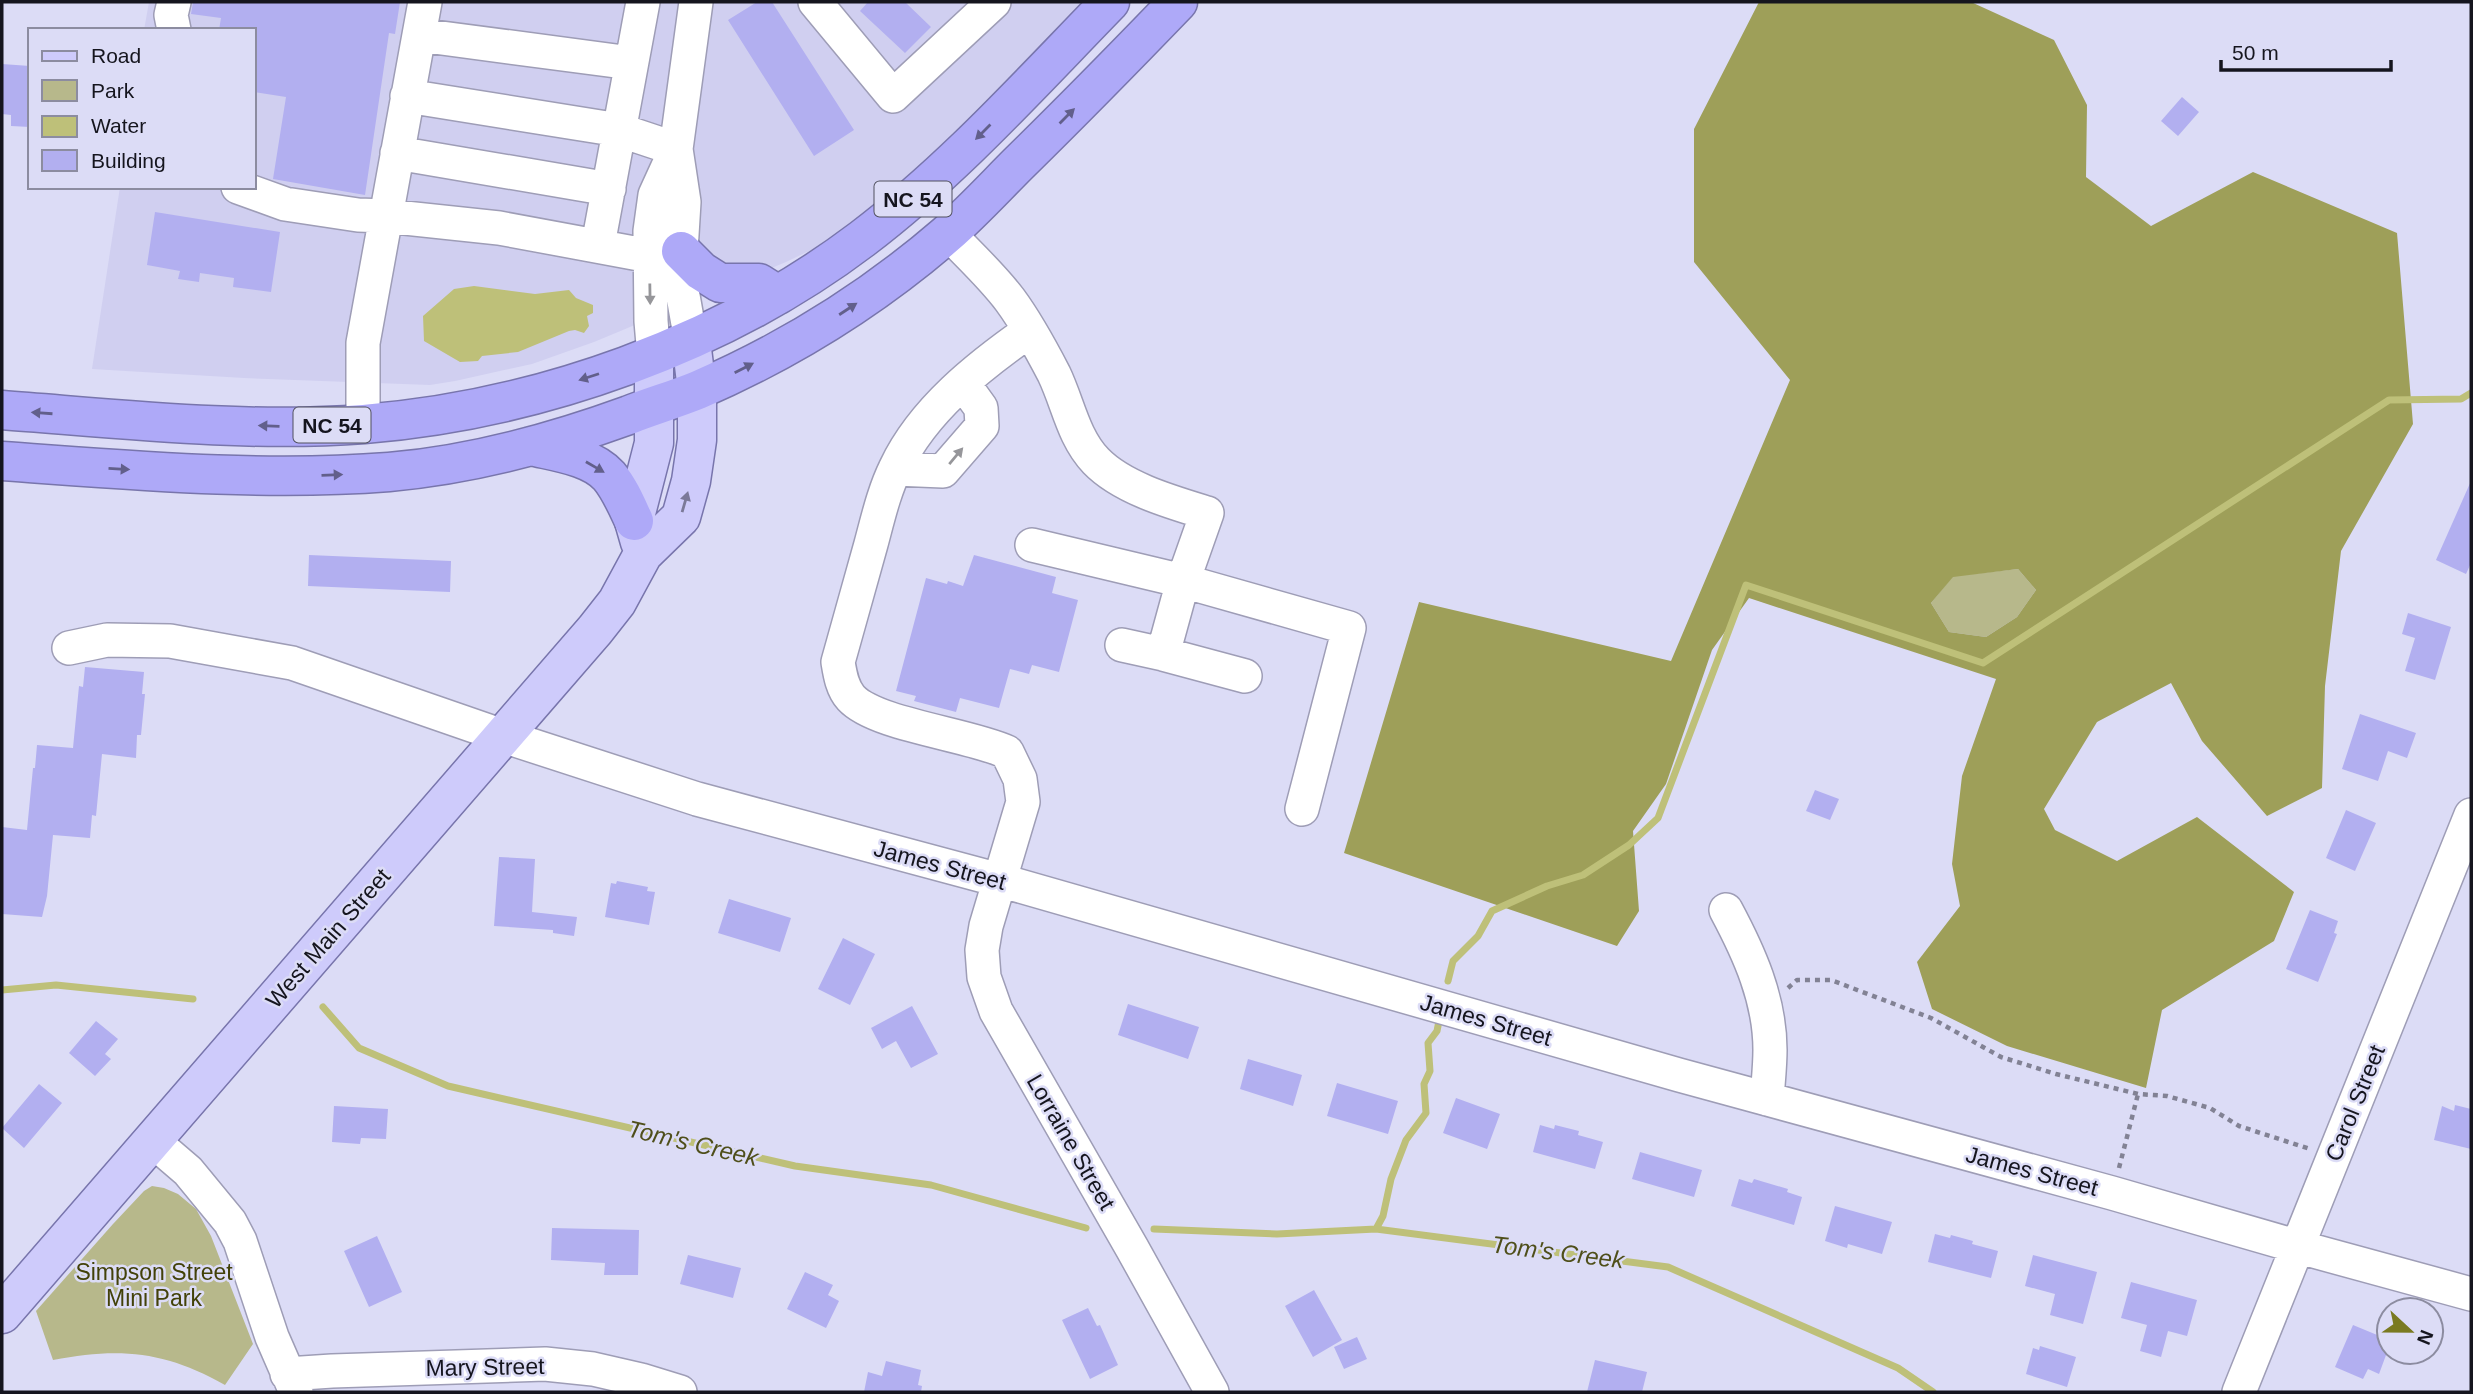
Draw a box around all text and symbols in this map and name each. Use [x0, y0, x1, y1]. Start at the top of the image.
legend [28, 28, 256, 189]
scale bar [2221, 28, 2391, 72]
text: 50 m [2232, 41, 2279, 64]
text: Road [91, 44, 141, 67]
text: Park [91, 79, 135, 102]
one-way arrow [1058, 109, 1075, 125]
text: Water [91, 114, 146, 137]
one-way arrow [975, 123, 992, 140]
text: Building [91, 149, 166, 172]
road number: NC 54 [874, 182, 951, 216]
one-way arrow [645, 283, 656, 305]
one-way arrow [838, 302, 857, 315]
one-way arrow [734, 363, 754, 375]
one-way arrow [579, 372, 600, 383]
one-way arrow [31, 407, 53, 418]
road number: NC 54 [294, 408, 370, 442]
one-way arrow [258, 420, 280, 432]
one-way arrow [948, 448, 963, 465]
one-way arrow [586, 461, 605, 473]
one-way arrow [108, 463, 130, 474]
one-way arrow [322, 469, 344, 481]
one-way arrow [681, 492, 691, 513]
street label: James Street [871, 835, 1009, 895]
street label: West Main Street [260, 863, 396, 1013]
street label: James Street [1417, 989, 1555, 1051]
street label: Carol Street [2320, 1041, 2390, 1165]
street label: Lorraine Street [1022, 1070, 1121, 1215]
water label: Tom's Creek [625, 1115, 763, 1172]
street label: James Street [1963, 1141, 2101, 1201]
water label: Tom's Creek [1490, 1230, 1628, 1274]
park label: Simpson Street Mini Park [75, 1259, 233, 1311]
north arrow [2375, 1296, 2445, 1366]
text: N [2413, 1327, 2438, 1347]
street label: Mary Street [425, 1353, 545, 1381]

